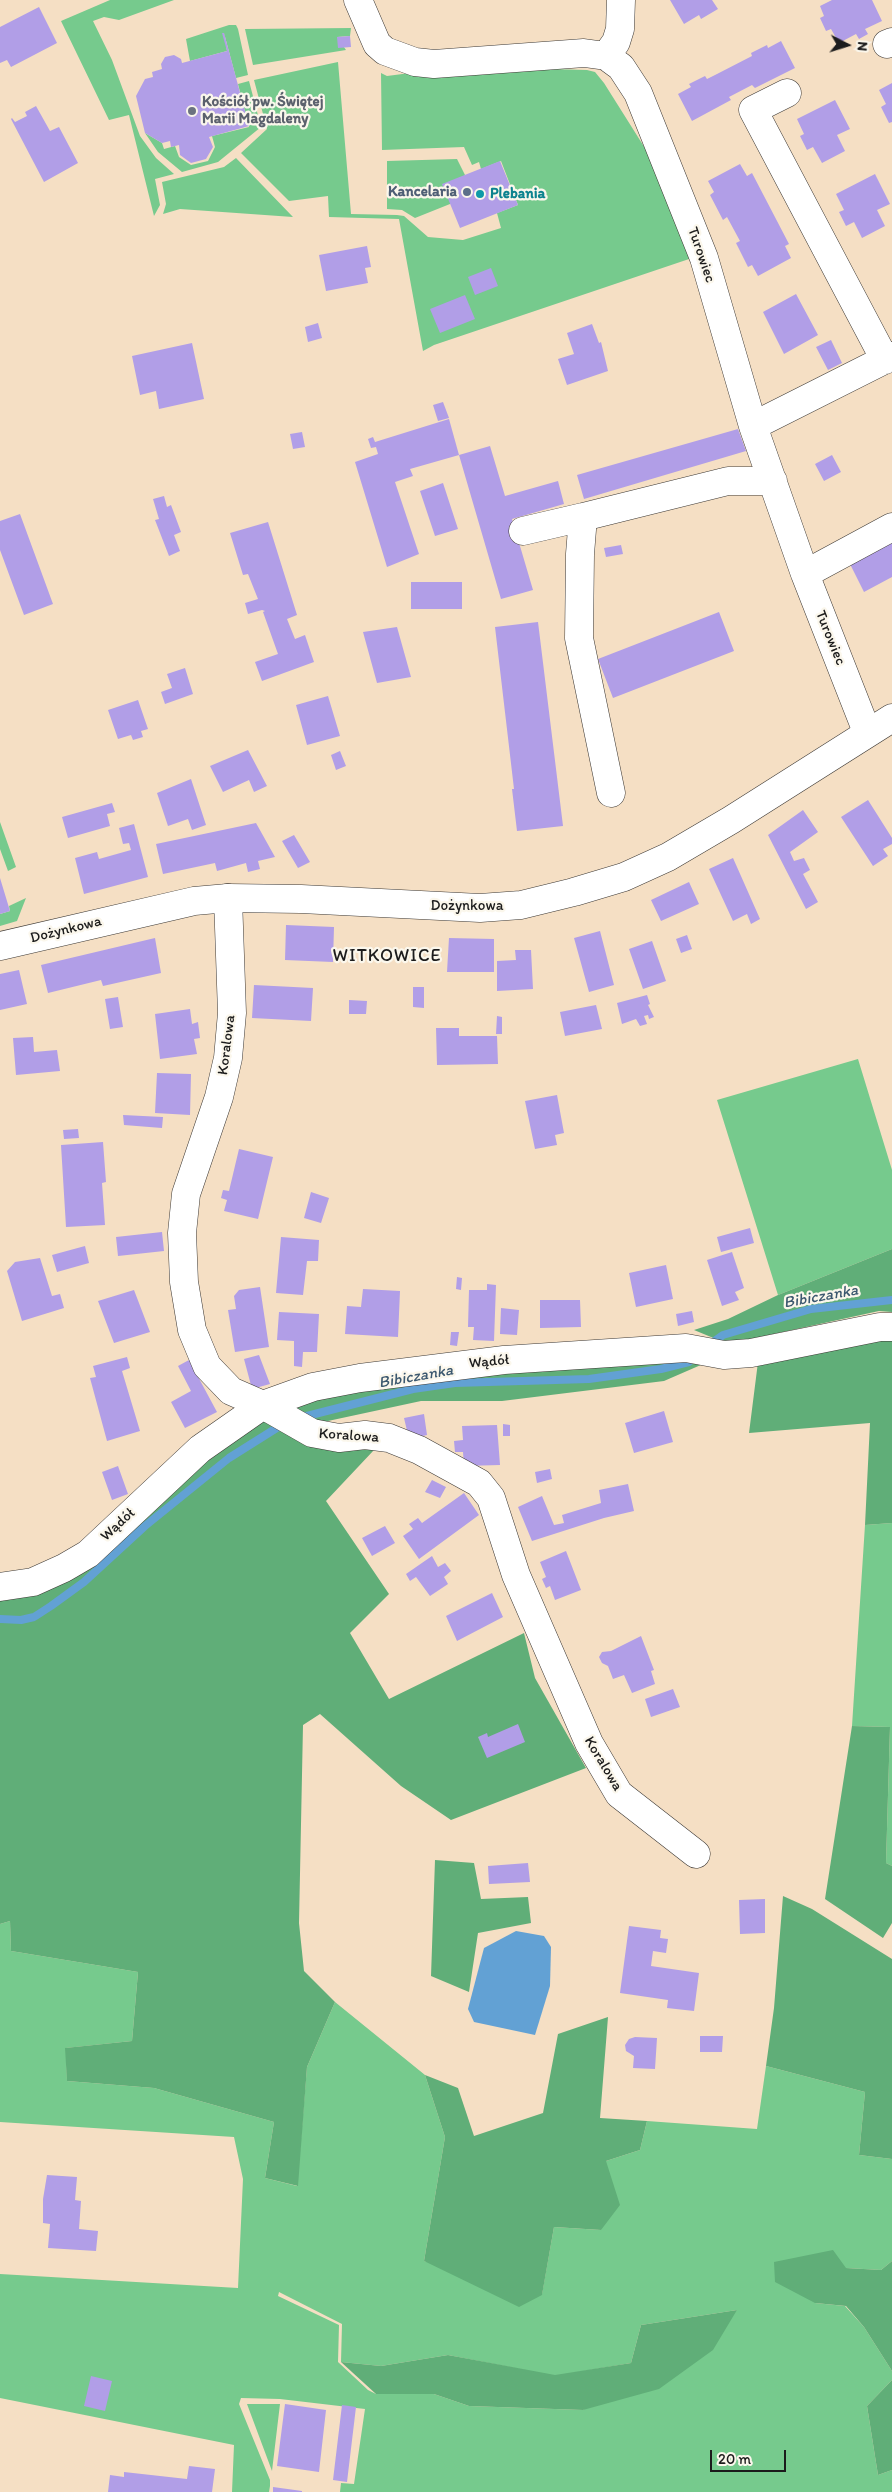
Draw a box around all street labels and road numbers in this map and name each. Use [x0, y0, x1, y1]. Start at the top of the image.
street label: Turowiec [683, 225, 719, 285]
street label: Turowiec [811, 608, 849, 668]
street label: Dożynkowa [431, 897, 503, 915]
street label: Dożynkowa [28, 912, 104, 948]
street label: Koralowa [214, 1014, 240, 1076]
street label: Wądół [468, 1351, 510, 1373]
street label: Koralowa [318, 1425, 380, 1447]
street label: Wądół [97, 1505, 139, 1545]
street label: Koralowa [580, 1733, 626, 1795]

